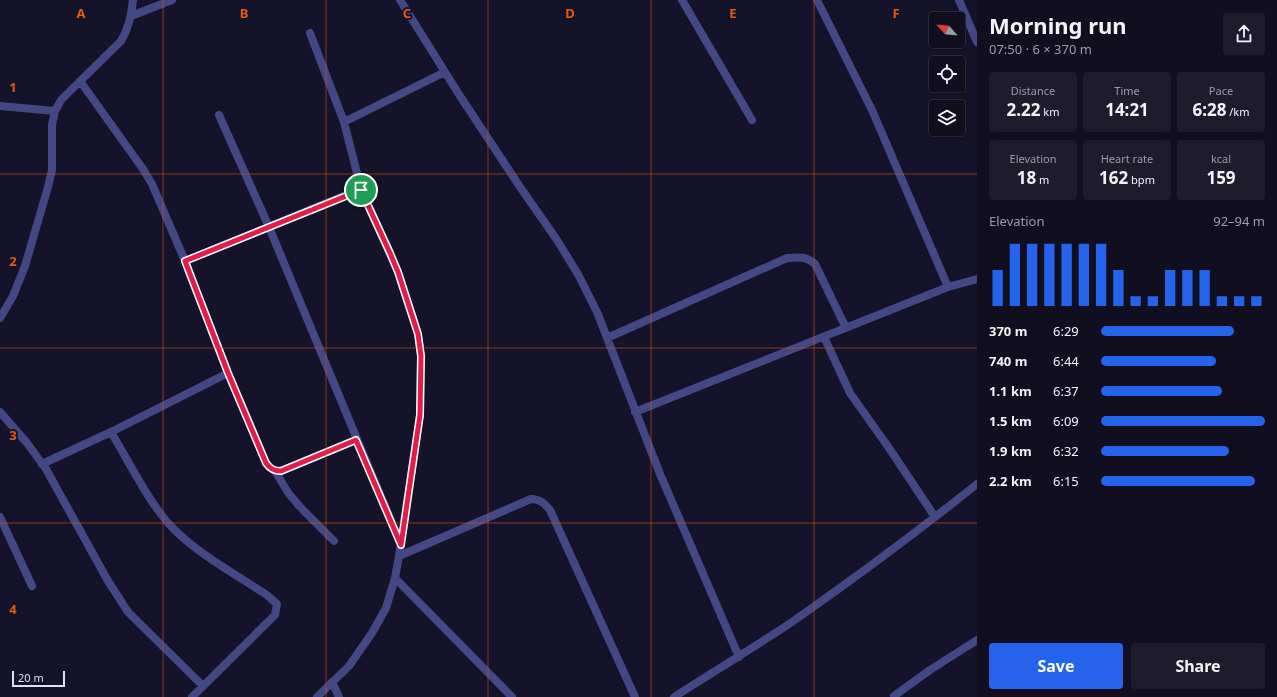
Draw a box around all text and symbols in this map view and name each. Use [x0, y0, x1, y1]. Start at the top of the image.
text: A [77, 4, 86, 22]
text: B [240, 4, 248, 22]
text: C [403, 4, 411, 22]
text: D [565, 4, 575, 22]
text: E [729, 4, 737, 22]
text: F [892, 4, 900, 22]
text: Morning run [989, 10, 1127, 40]
north arrow [929, 12, 965, 48]
map controls [929, 12, 965, 136]
button: share [1223, 13, 1265, 55]
text: 07:50 · 6 × 370 m [989, 40, 1092, 58]
button: locate [929, 56, 965, 92]
text: 1 [9, 78, 17, 96]
text: Distance [1011, 83, 1055, 98]
text: Time [1114, 83, 1140, 98]
text: Pace [1209, 83, 1233, 98]
text: 2.22 [1007, 98, 1040, 121]
text: 14:21 [1105, 98, 1149, 121]
text: 6:28 [1192, 98, 1226, 121]
button: layers [929, 100, 965, 136]
text: km [1040, 104, 1059, 119]
text: /km [1226, 104, 1250, 119]
text: Elevation [1010, 151, 1056, 166]
text: Heart rate [1101, 151, 1153, 166]
text: kcal [1211, 151, 1231, 166]
text: 18 [1017, 166, 1036, 189]
text: 162 [1099, 166, 1128, 189]
text: 159 [1206, 166, 1236, 189]
text: m [1036, 172, 1049, 187]
text: bpm [1128, 172, 1155, 187]
pin [344, 173, 378, 207]
icon: arrive [350, 179, 372, 201]
text: Elevation [989, 212, 1045, 230]
text: 92–94 m [1213, 212, 1265, 230]
text: 2 [9, 252, 17, 270]
text: 370 m [989, 322, 1027, 340]
text: 6:29 [1053, 322, 1079, 340]
text: 740 m [989, 352, 1027, 370]
text: 6:44 [1053, 352, 1079, 370]
text: 1.1 km [989, 382, 1032, 400]
text: 6:37 [1053, 382, 1079, 400]
text: 1.5 km [989, 412, 1032, 430]
text: 6:09 [1053, 412, 1079, 430]
text: 3 [9, 426, 17, 444]
text: 1.9 km [989, 442, 1032, 460]
text: 6:32 [1053, 442, 1079, 460]
text: 2.2 km [989, 472, 1032, 490]
text: 6:15 [1053, 472, 1079, 490]
text: 4 [9, 600, 17, 618]
button: Save [989, 643, 1123, 689]
button: Share [1131, 643, 1265, 689]
scale bar [12, 669, 65, 688]
text: 20 m [18, 670, 44, 685]

